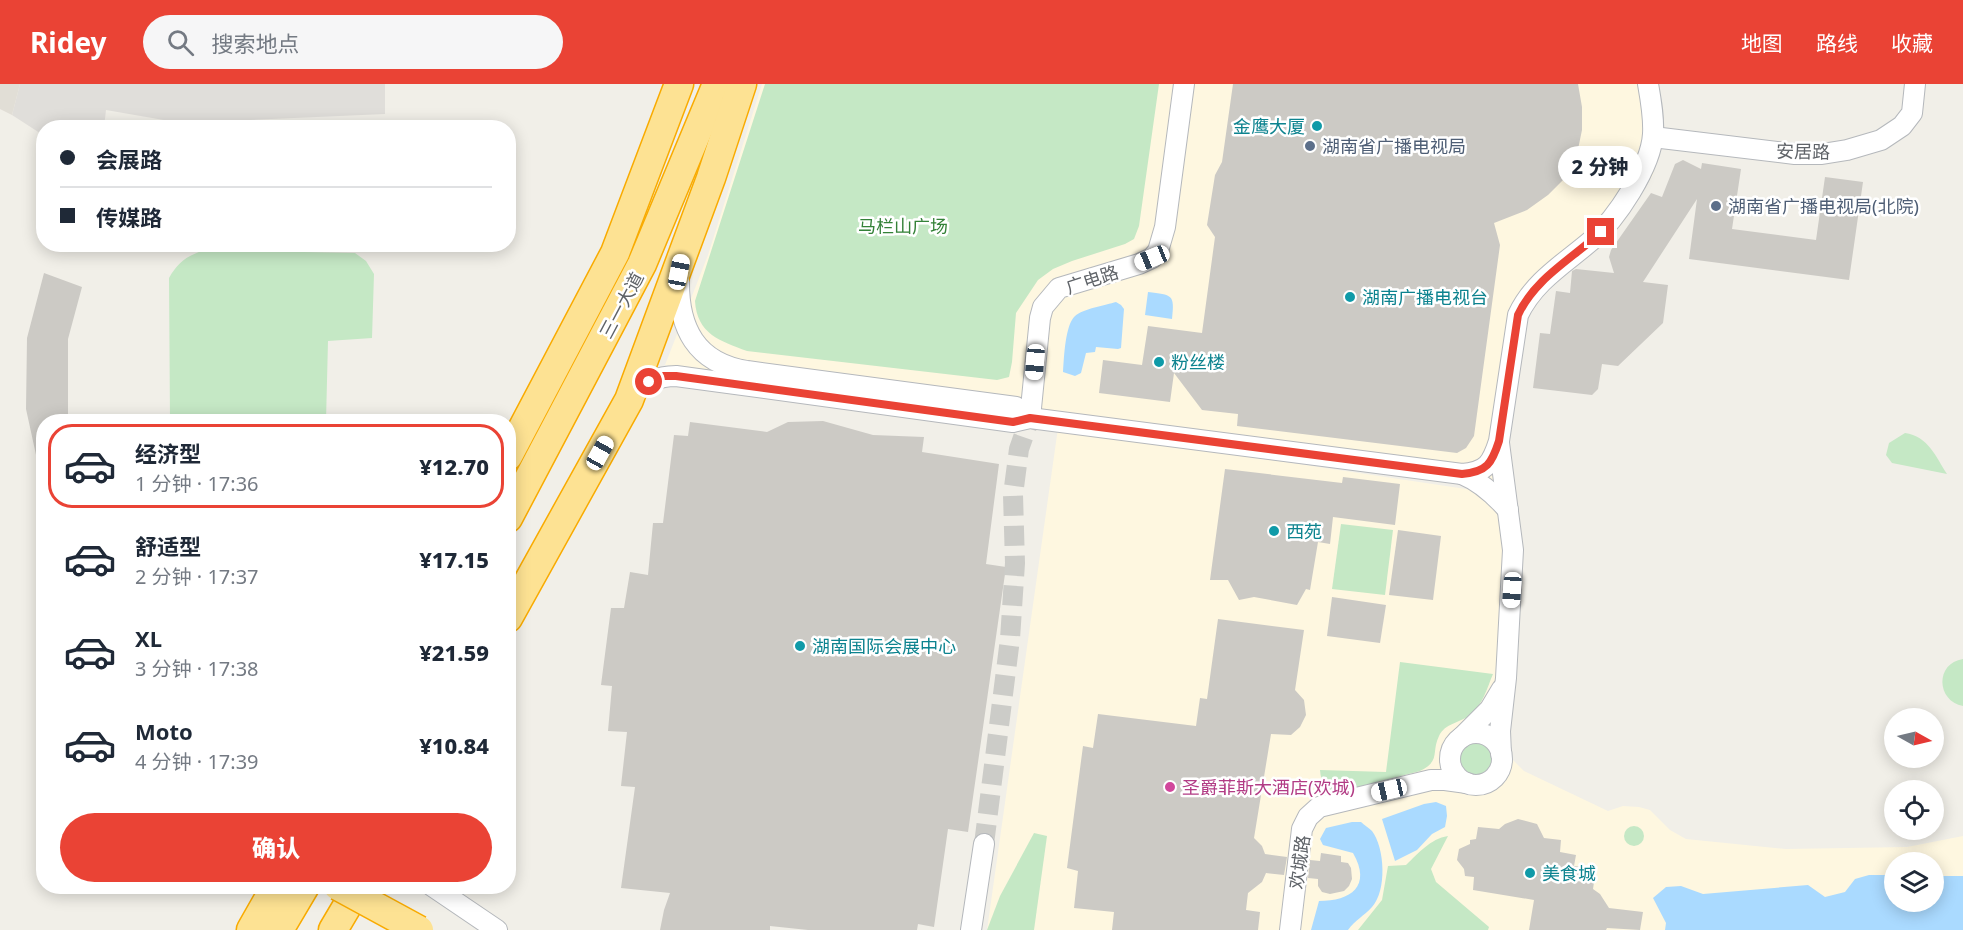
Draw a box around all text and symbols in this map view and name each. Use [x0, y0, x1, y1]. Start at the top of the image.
search box [143, 15, 563, 69]
text: Ridey [30, 23, 107, 61]
icon: search [164, 26, 197, 59]
text: 搜索地点 [212, 28, 300, 58]
text: 地图 [1741, 29, 1783, 57]
text: 路线 [1816, 29, 1858, 57]
text: 收藏 [1891, 29, 1933, 57]
place label: 金鹰大厦 [1233, 114, 1305, 138]
marker: 金鹰大厦 [1310, 119, 1324, 133]
place label: 湖南省广播电视局 [1322, 134, 1466, 158]
marker: 湖南省广播电视局 [1303, 139, 1317, 153]
street label: 安居路 [1776, 139, 1830, 163]
text: 会展路 [96, 144, 162, 174]
callout: 2 分钟 [1559, 145, 1643, 187]
text: 2 分钟 [1572, 153, 1628, 180]
place label: 湖南省广播电视局(北院) [1728, 194, 1919, 218]
marker: 湖南省广播电视局(北院) [1709, 199, 1723, 213]
text: 传媒路 [96, 202, 162, 232]
park label: 马栏山广场 [858, 214, 948, 238]
route end [1587, 218, 1614, 245]
car [1132, 243, 1172, 273]
car [667, 253, 691, 291]
street label: 广电路 [1063, 259, 1121, 299]
street label: 三一大道 [594, 268, 648, 342]
place label: 湖南广播电视台 [1362, 285, 1488, 309]
marker: 湖南广播电视台 [1343, 290, 1357, 304]
car [1024, 343, 1046, 381]
place label: 粉丝楼 [1171, 350, 1225, 374]
marker: 粉丝楼 [1152, 355, 1166, 369]
route start [635, 368, 662, 395]
car [583, 433, 617, 473]
text: 经济型 [135, 438, 201, 468]
icon: car [63, 439, 117, 493]
text: ¥12.70 [419, 451, 489, 481]
text: 1 分钟 · 17:36 [135, 470, 259, 497]
place label: 西苑 [1286, 519, 1322, 543]
marker: 西苑 [1267, 524, 1281, 538]
text: 舒适型 [135, 531, 201, 561]
icon: car [63, 532, 117, 586]
text: ¥17.15 [419, 544, 489, 574]
text: 2 分钟 · 17:37 [135, 563, 259, 590]
car [1502, 571, 1522, 609]
text: XL [135, 623, 162, 653]
icon: car [63, 625, 117, 679]
place label: 湖南国际会展中心 [812, 634, 956, 658]
text: ¥21.59 [419, 637, 489, 667]
marker: 湖南国际会展中心 [793, 639, 807, 653]
text: 3 分钟 · 17:38 [135, 655, 259, 682]
north arrow [1884, 708, 1944, 768]
map controls [1884, 708, 1944, 912]
text: Moto [135, 716, 193, 746]
icon: car [63, 718, 117, 772]
text: ¥10.84 [419, 730, 489, 760]
text: 4 分钟 · 17:39 [135, 748, 259, 775]
place label: 圣爵菲斯大酒店(欢城) [1182, 775, 1355, 799]
car [1369, 777, 1409, 803]
marker: 圣爵菲斯大酒店(欢城) [1163, 780, 1177, 794]
button: locate [1884, 780, 1944, 840]
button: 确认 [60, 813, 492, 882]
street label: 欢城路 [1283, 834, 1315, 890]
button: layers [1884, 852, 1944, 912]
place label: 美食城 [1542, 861, 1596, 885]
marker: 美食城 [1523, 866, 1537, 880]

